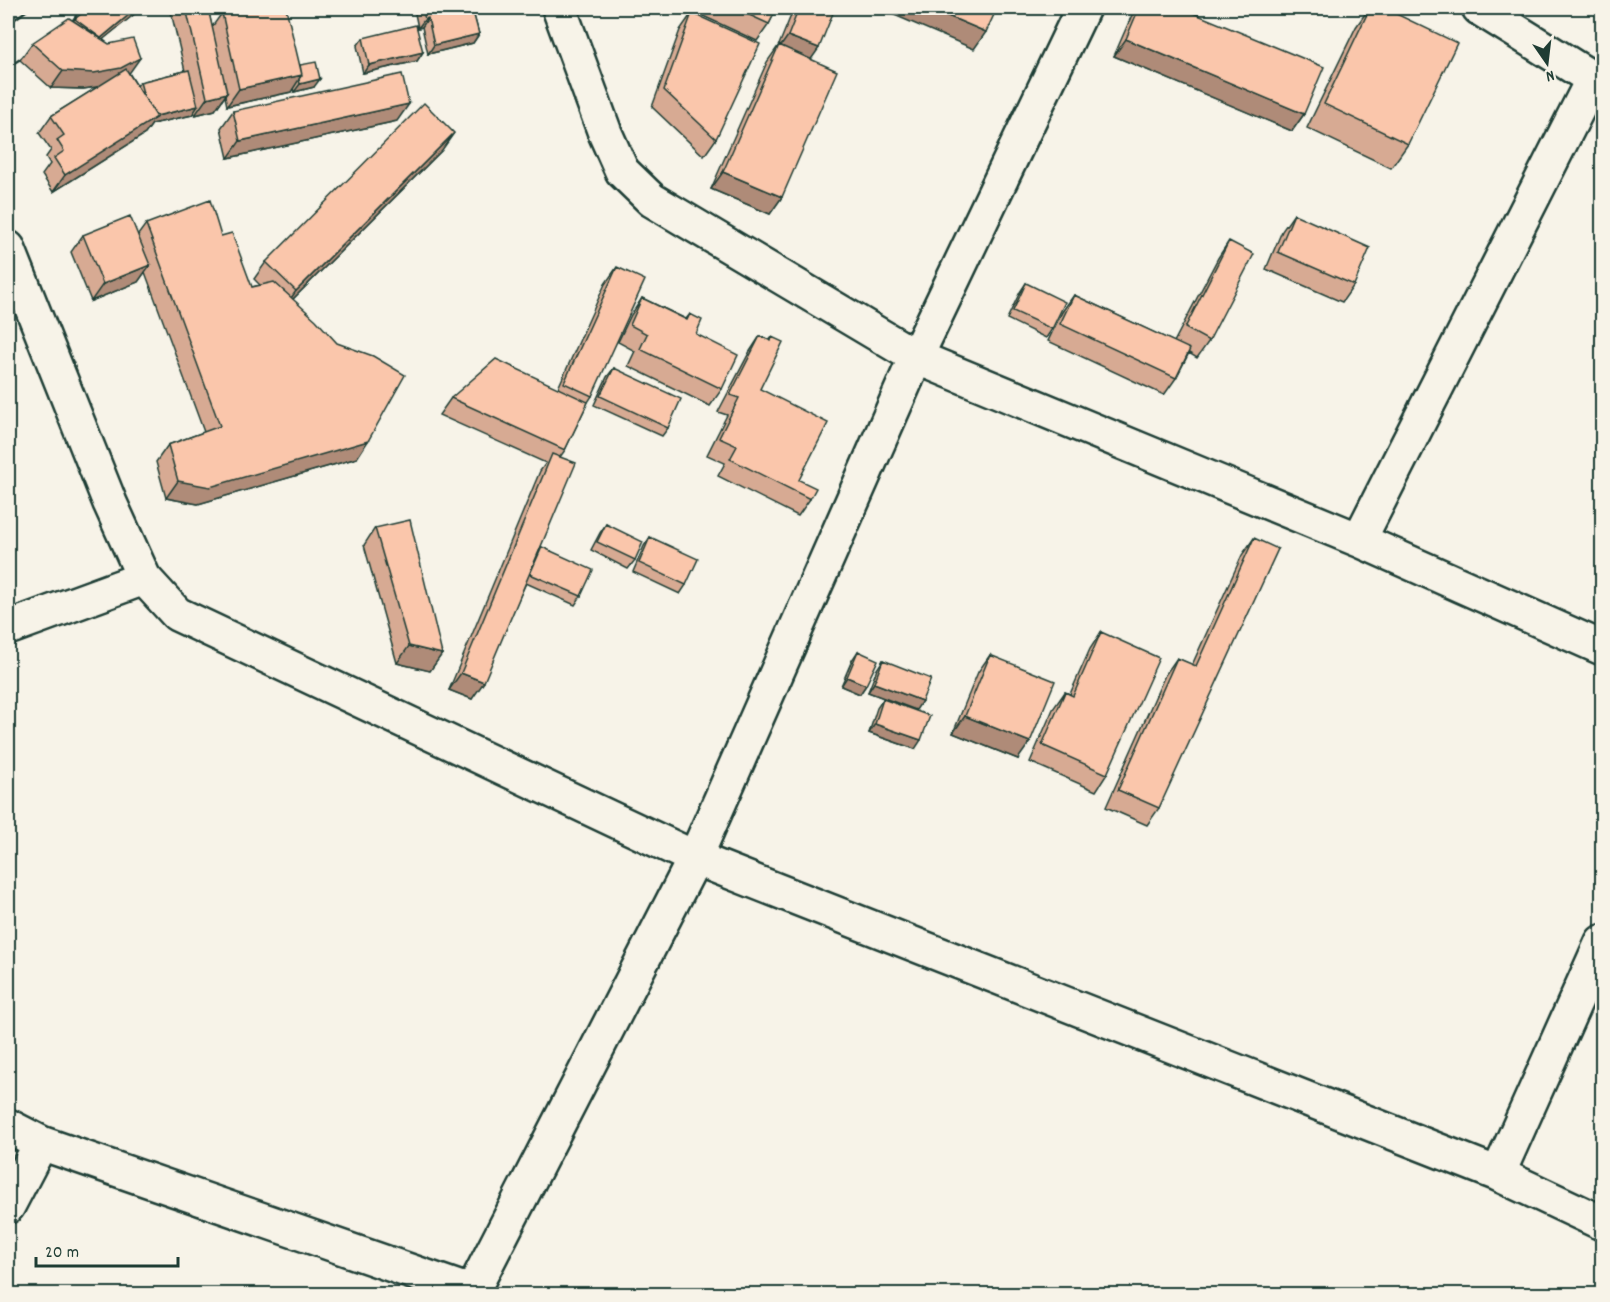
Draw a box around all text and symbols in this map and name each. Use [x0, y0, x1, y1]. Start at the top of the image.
north arrow [1517, 33, 1577, 93]
text: N [1543, 63, 1557, 87]
scale bar [36, 1230, 178, 1268]
text: 20 m [45, 1241, 79, 1266]

